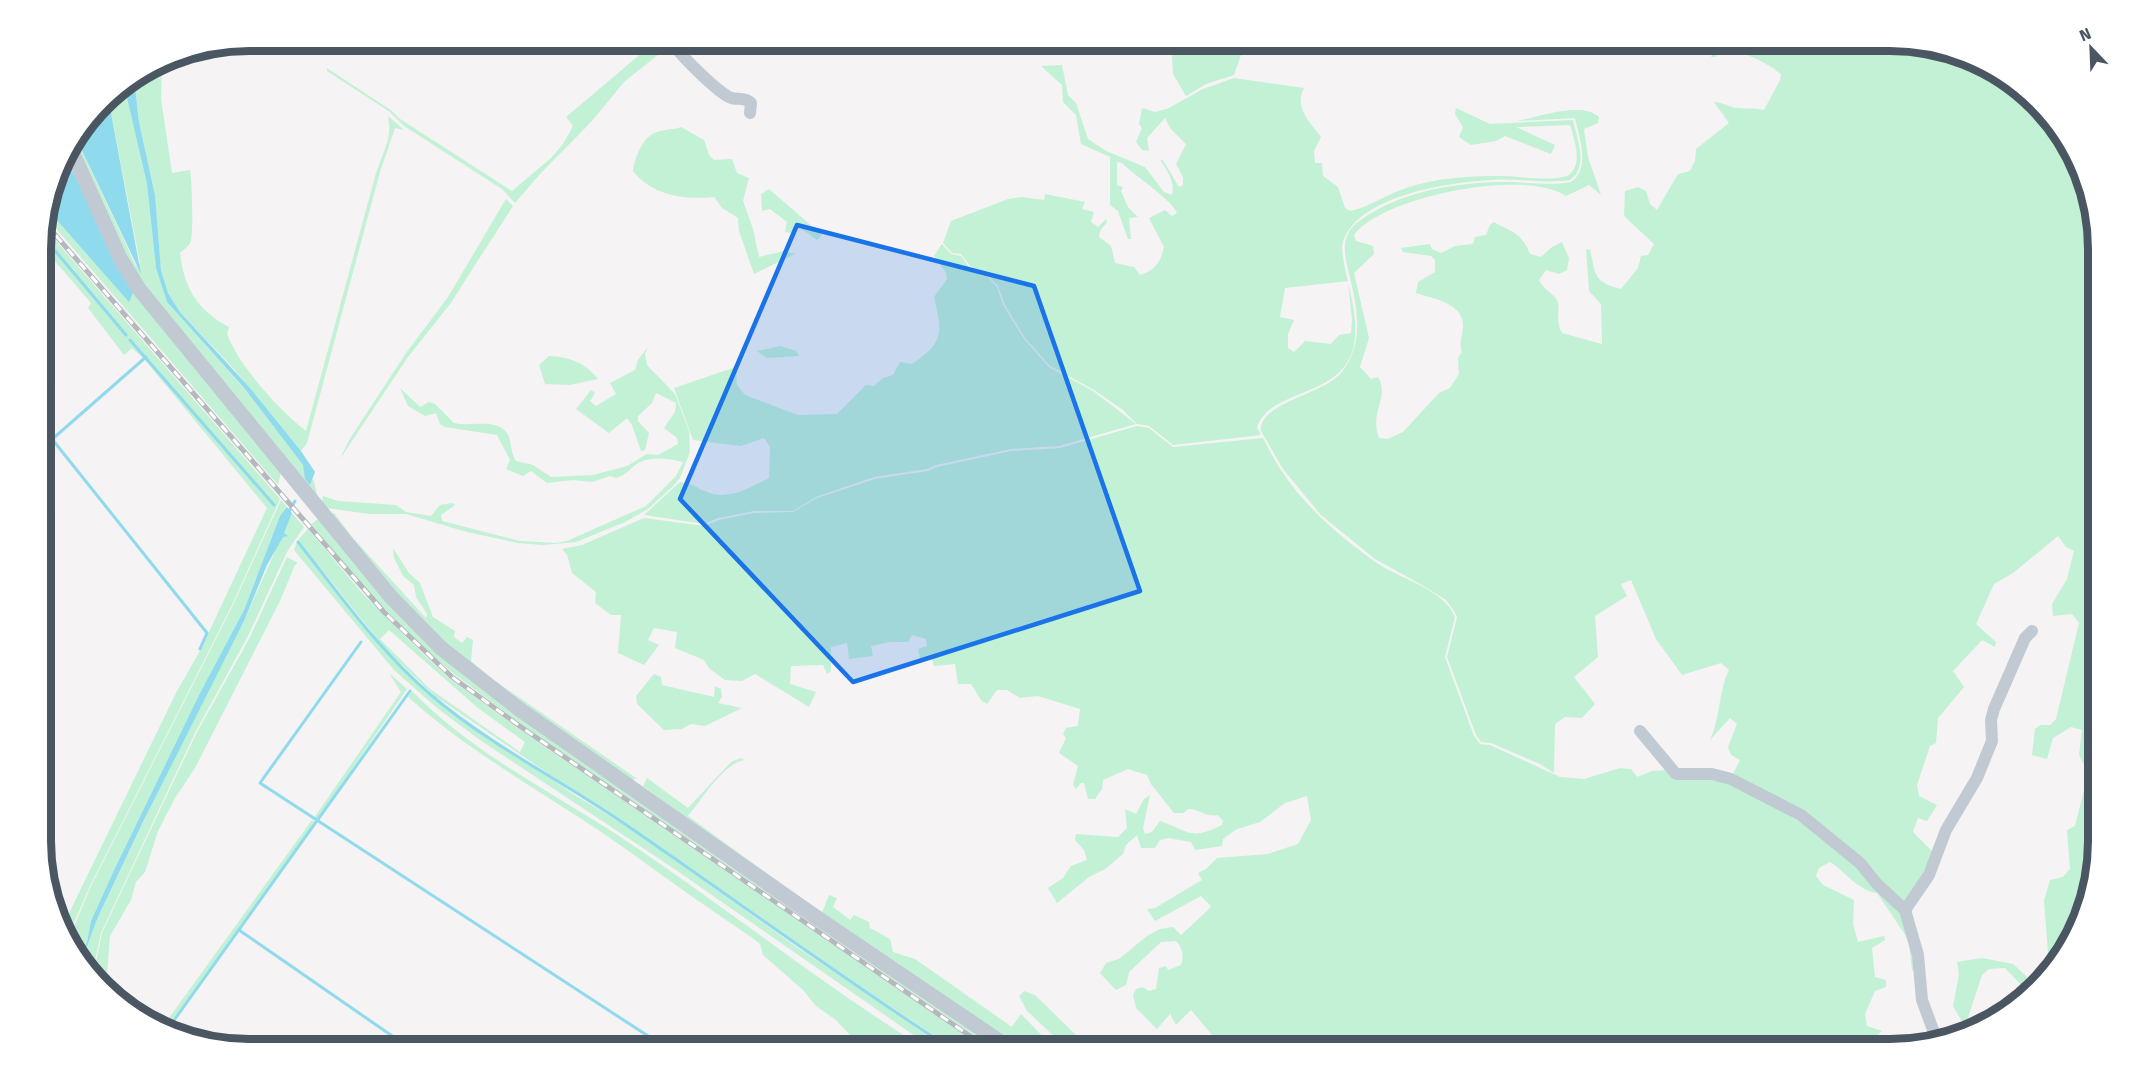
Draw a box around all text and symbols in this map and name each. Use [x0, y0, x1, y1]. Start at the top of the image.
north arrow [2061, 18, 2121, 78]
text: N [2077, 24, 2094, 45]

